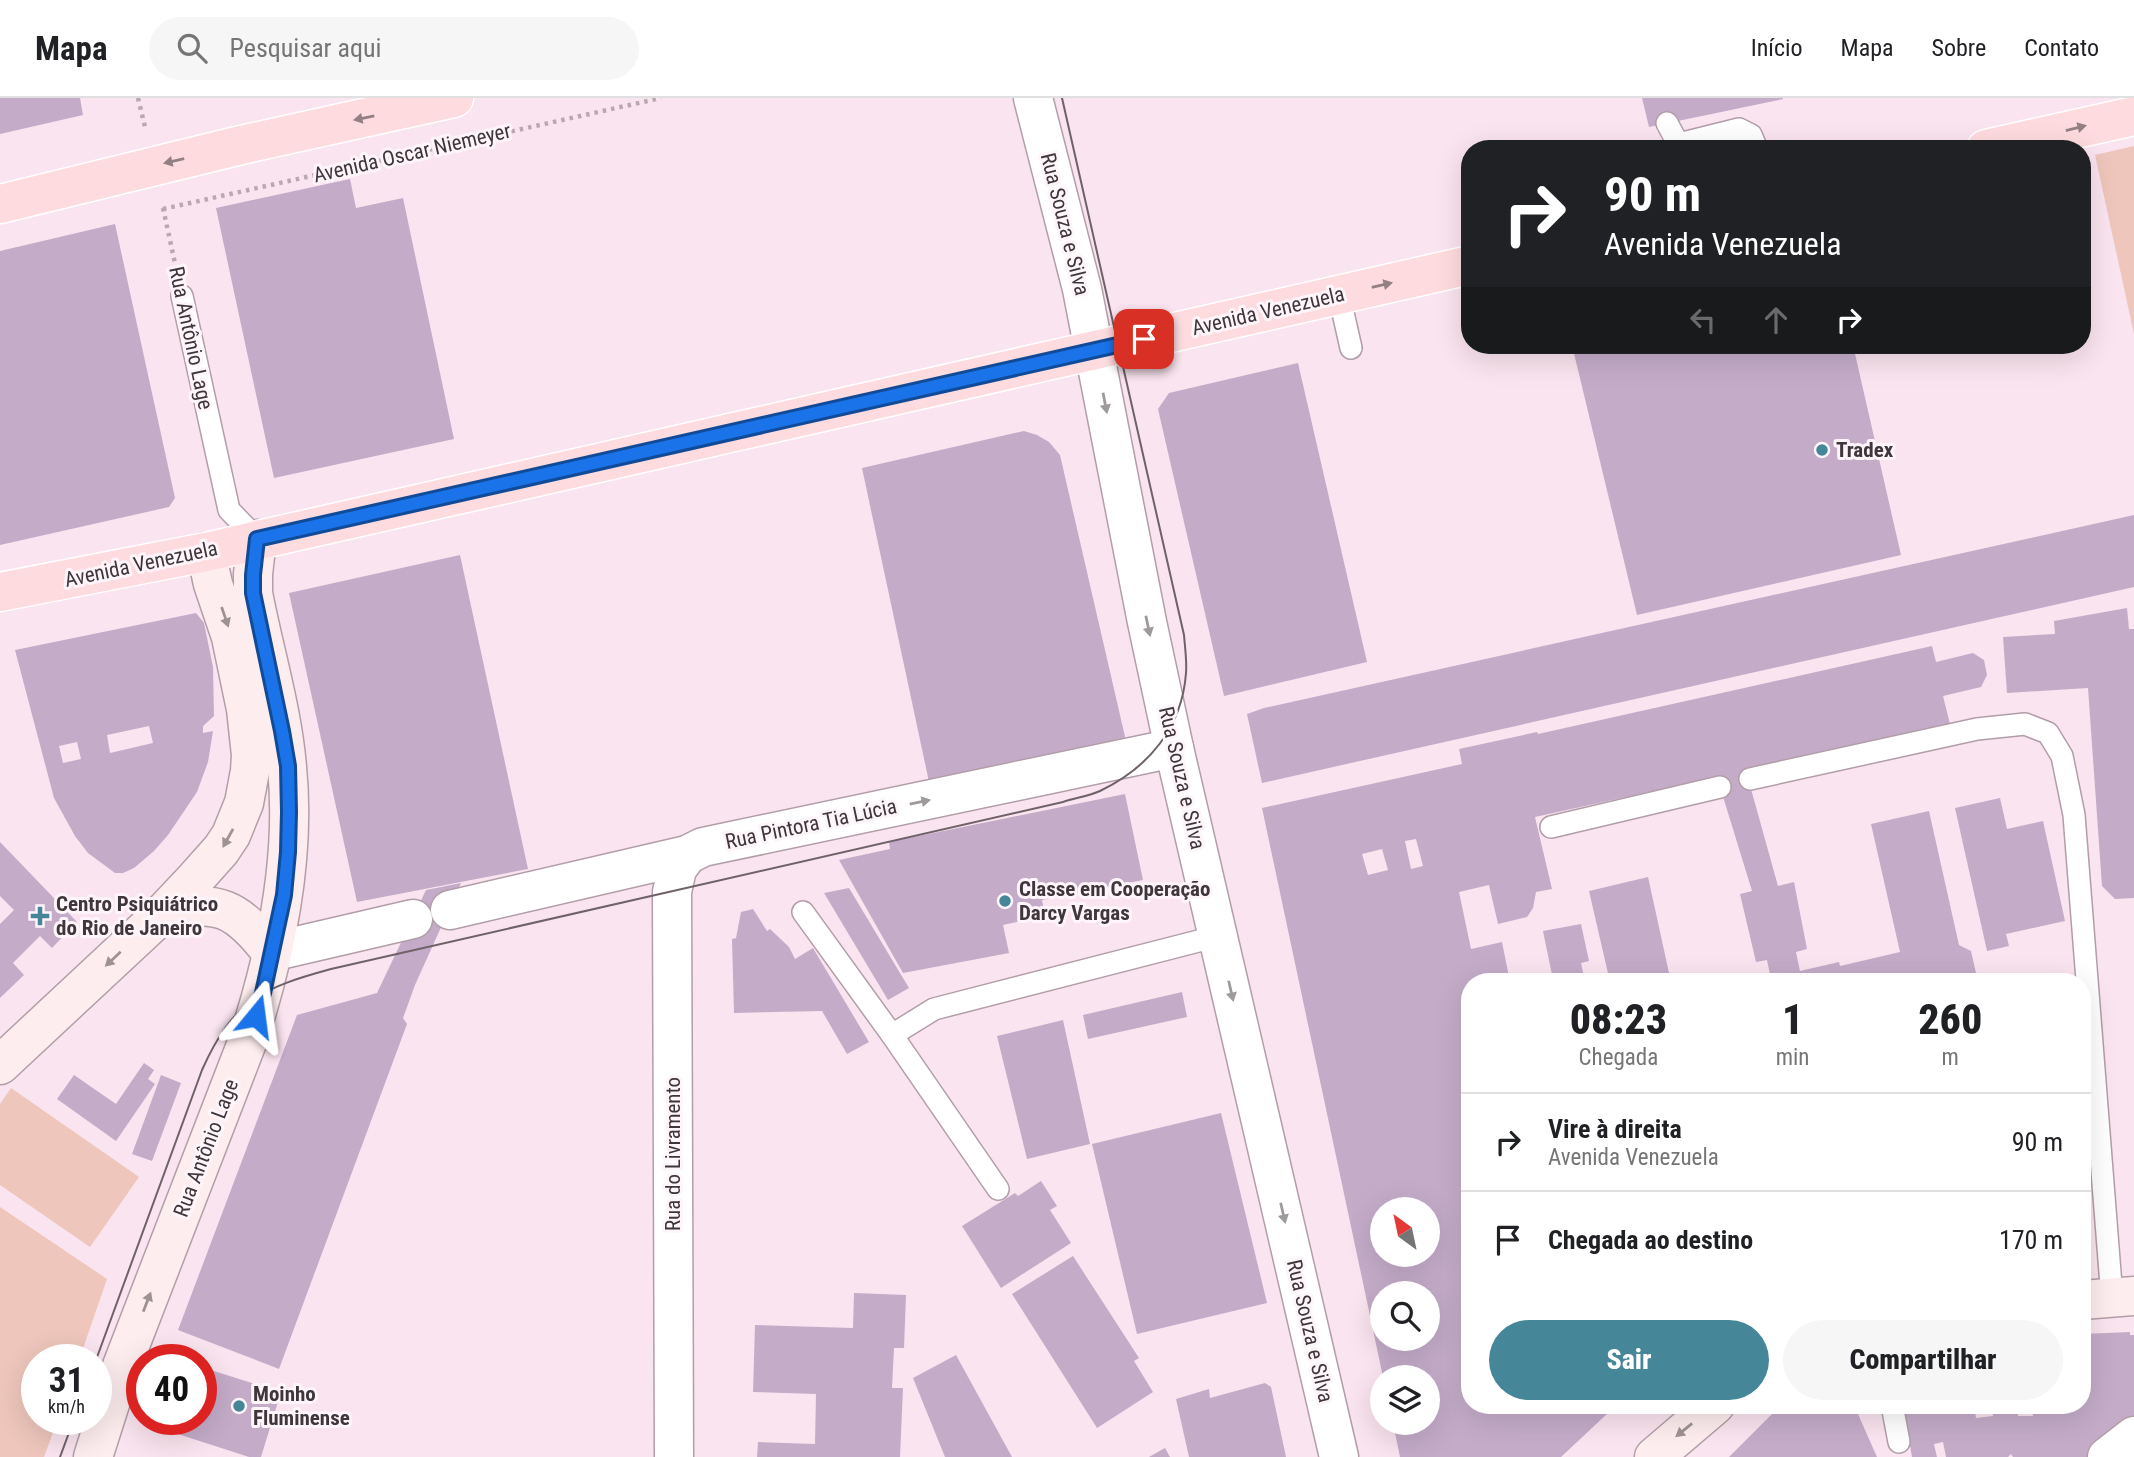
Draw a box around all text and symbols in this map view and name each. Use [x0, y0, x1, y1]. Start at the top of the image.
search box [149, 17, 639, 80]
text: Mapa [35, 29, 107, 68]
icon: search [173, 29, 211, 67]
text: Pesquisar aqui [229, 33, 382, 63]
text: Início [1751, 34, 1803, 62]
text: Mapa [1841, 34, 1894, 62]
text: Sobre [1932, 34, 1986, 62]
text: Contato [2024, 34, 2099, 62]
one-way arrow [353, 112, 375, 123]
street label: Avenida Oscar Niemeyer [311, 119, 513, 187]
one-way arrow [2065, 122, 2087, 133]
street label: Rua Souza e Silva [1036, 150, 1094, 298]
one-way arrow [163, 156, 185, 167]
text: 90 m [1604, 166, 1701, 223]
icon: right [1489, 168, 1580, 259]
text: Avenida Venezuela [1604, 225, 1841, 263]
street label: Rua Antônio Lage [164, 264, 218, 412]
one-way arrow [1371, 279, 1393, 290]
street label: Avenida Venezuela [1189, 282, 1347, 340]
icon: left [1684, 301, 1722, 339]
icon: ahead [1757, 301, 1795, 339]
icon: right [1830, 301, 1868, 339]
pin [1114, 309, 1174, 369]
icon: arrive [1125, 320, 1163, 358]
one-way arrow [1099, 392, 1110, 414]
place label: Tradex [1836, 438, 1894, 462]
marker: Tradex [1814, 442, 1830, 458]
street label: Avenida Venezuela [62, 536, 220, 592]
one-way arrow [220, 607, 231, 628]
one-way arrow [1143, 615, 1154, 637]
street label: Rua Souza e Silva [1154, 704, 1210, 852]
street label: Rua Pintora Tia Lúcia [723, 794, 899, 854]
one-way arrow [909, 796, 931, 807]
one-way arrow [222, 828, 234, 848]
place label: Classe em Cooperação Darcy Vargas [1019, 877, 1210, 925]
place label: Centro Psiquiátrico do Rio de Janeiro [56, 892, 218, 940]
marker: Classe em Cooperação Darcy Vargas [997, 893, 1013, 909]
marker: Centro Psiquiátrico do Rio de Janeiro [30, 906, 50, 926]
one-way arrow [105, 951, 122, 967]
position arrow [219, 979, 293, 1053]
one-way arrow [1226, 980, 1237, 1002]
text: 08:23 [1570, 995, 1667, 1044]
text: 1 [1782, 995, 1803, 1044]
text: 260 [1918, 995, 1982, 1044]
text: Chegada [1579, 1044, 1658, 1071]
text: min [1776, 1044, 1809, 1071]
text: m [1942, 1044, 1959, 1071]
street label: Rua Antônio Lage [169, 1076, 243, 1220]
street label: Rua do Livramento [661, 1077, 685, 1231]
text: Vire à direita [1548, 1114, 1682, 1144]
icon: right [1489, 1123, 1527, 1161]
text: 90 m [2012, 1127, 2063, 1157]
text: Avenida Venezuela [1548, 1144, 1719, 1171]
north arrow [1370, 1197, 1440, 1267]
map controls [1370, 1197, 1440, 1435]
one-way arrow [1277, 1202, 1288, 1224]
icon: arrive [1489, 1221, 1527, 1259]
text: Chegada ao destino [1548, 1225, 1753, 1255]
text: 170 m [1999, 1225, 2063, 1255]
street label: Rua Souza e Silva [1282, 1257, 1338, 1405]
button: search [1370, 1281, 1440, 1351]
one-way arrow [141, 1292, 152, 1313]
button: Sair [1489, 1320, 1769, 1400]
button: Compartilhar [1783, 1320, 2063, 1400]
speed limit sign: 40 [126, 1344, 217, 1435]
text: 31 [49, 1360, 84, 1401]
button: layers [1370, 1365, 1440, 1435]
place label: Moinho Fluminense [253, 1382, 350, 1430]
text: km/h [48, 1396, 85, 1417]
marker: Moinho Fluminense [231, 1398, 247, 1414]
one-way arrow [1675, 1423, 1693, 1438]

